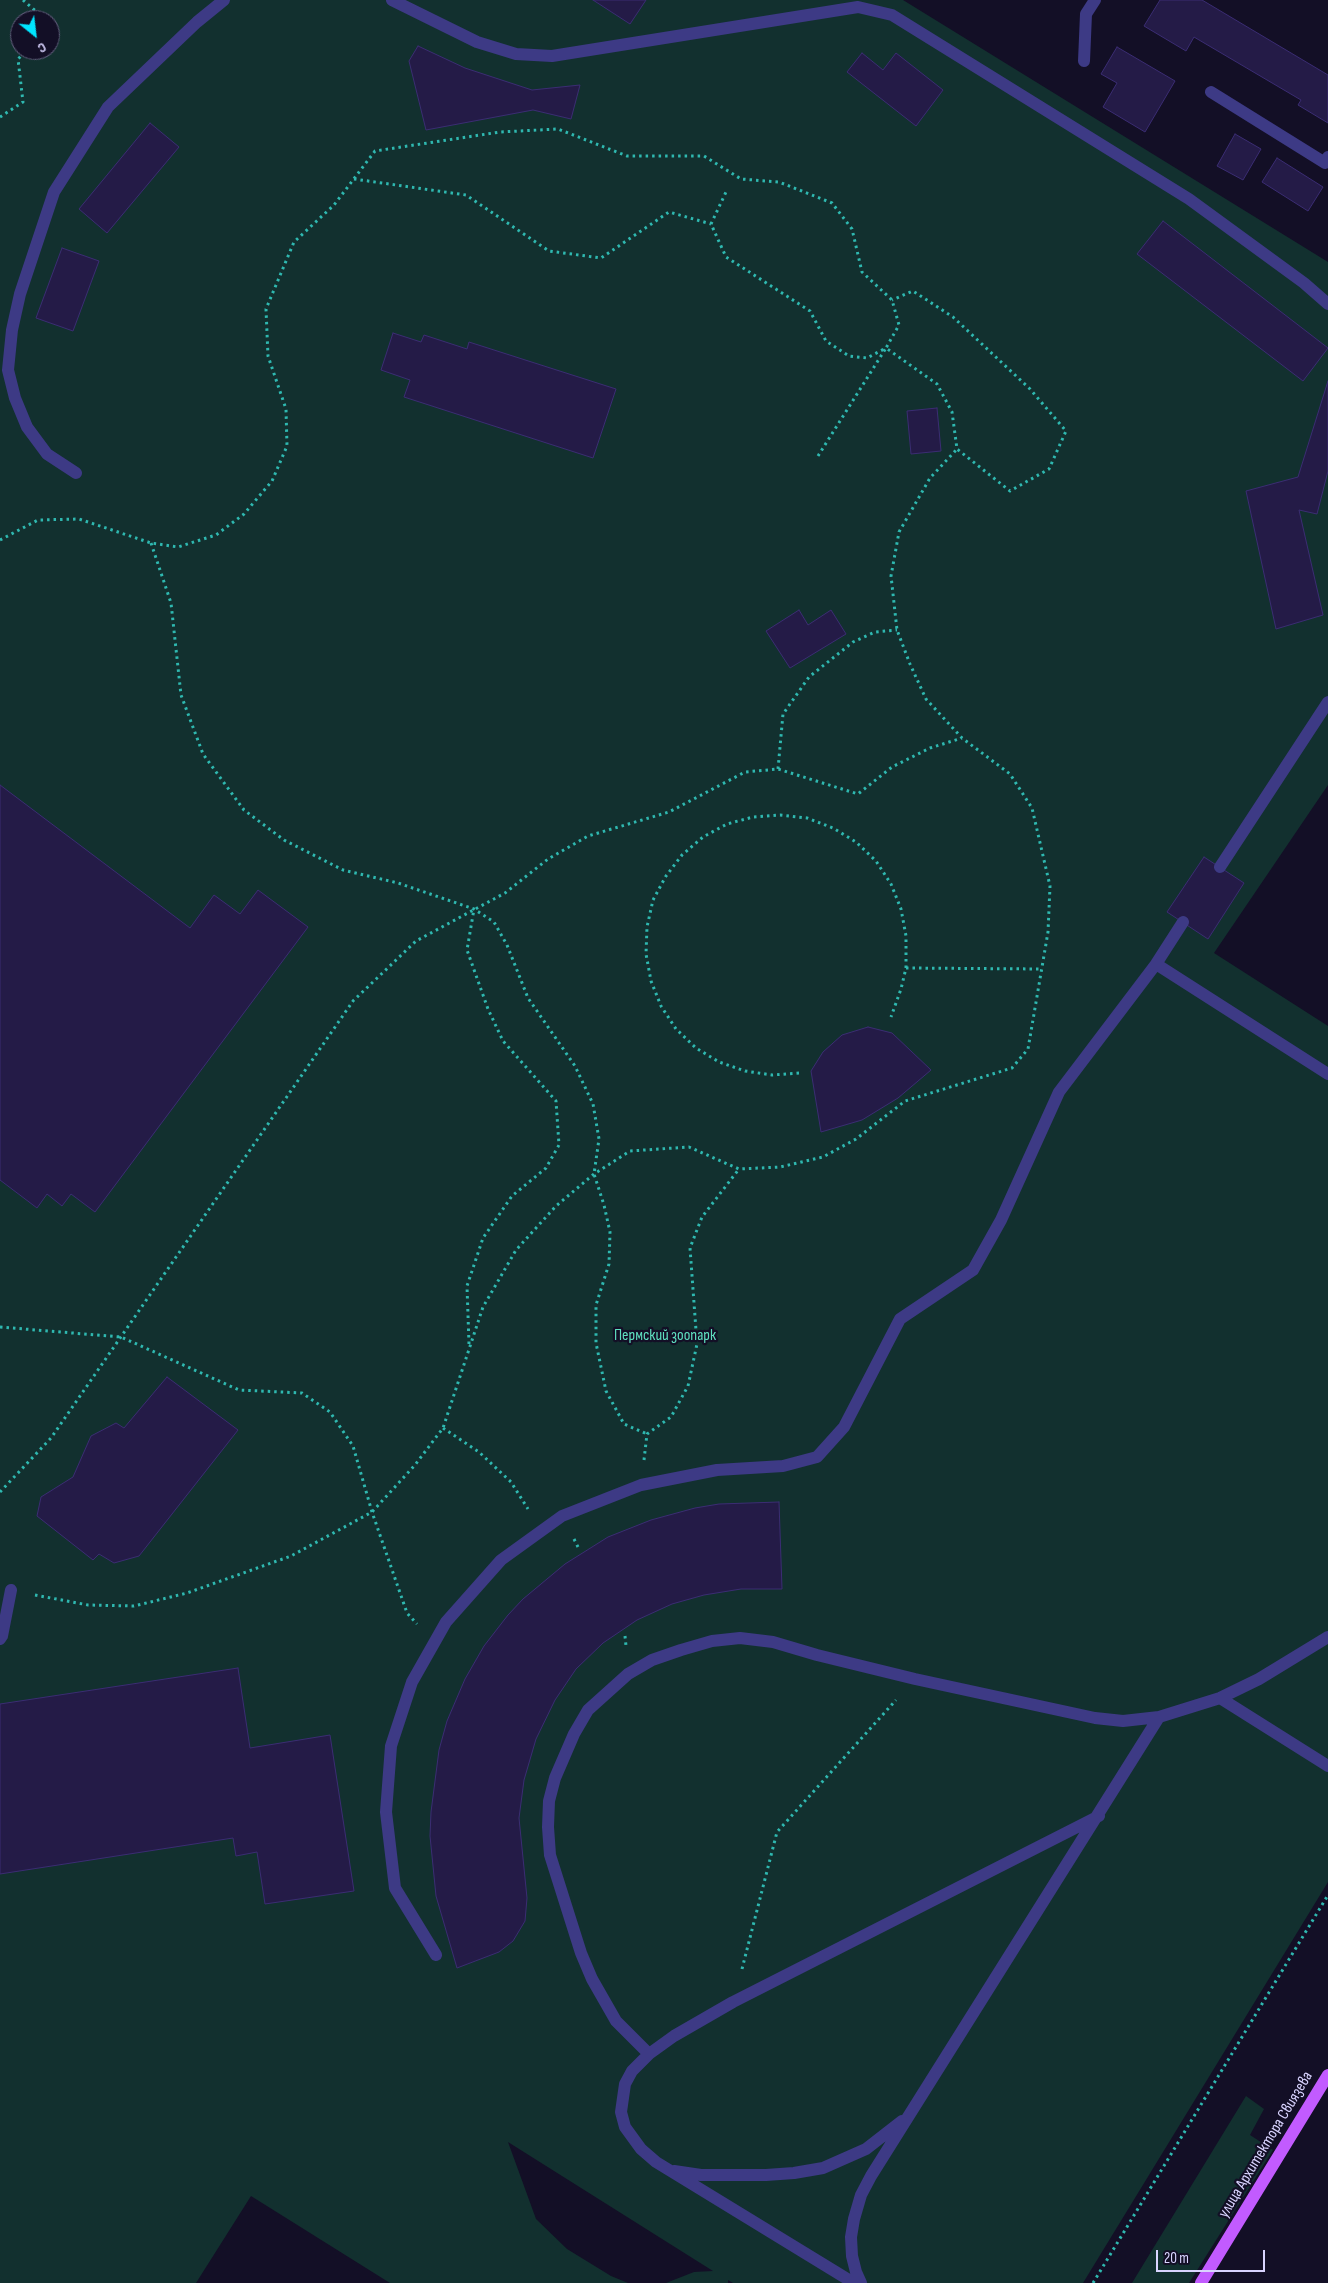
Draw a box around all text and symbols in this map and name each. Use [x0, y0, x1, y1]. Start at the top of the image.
north arrow [10, 10, 60, 60]
text: С [35, 39, 49, 57]
park label: Пермский зоопарк [614, 1326, 716, 1346]
street label: улица Архитектора Свиязева [1215, 2068, 1317, 2222]
scale bar [1158, 2240, 1267, 2272]
text: 20 m [1164, 2249, 1189, 2268]

